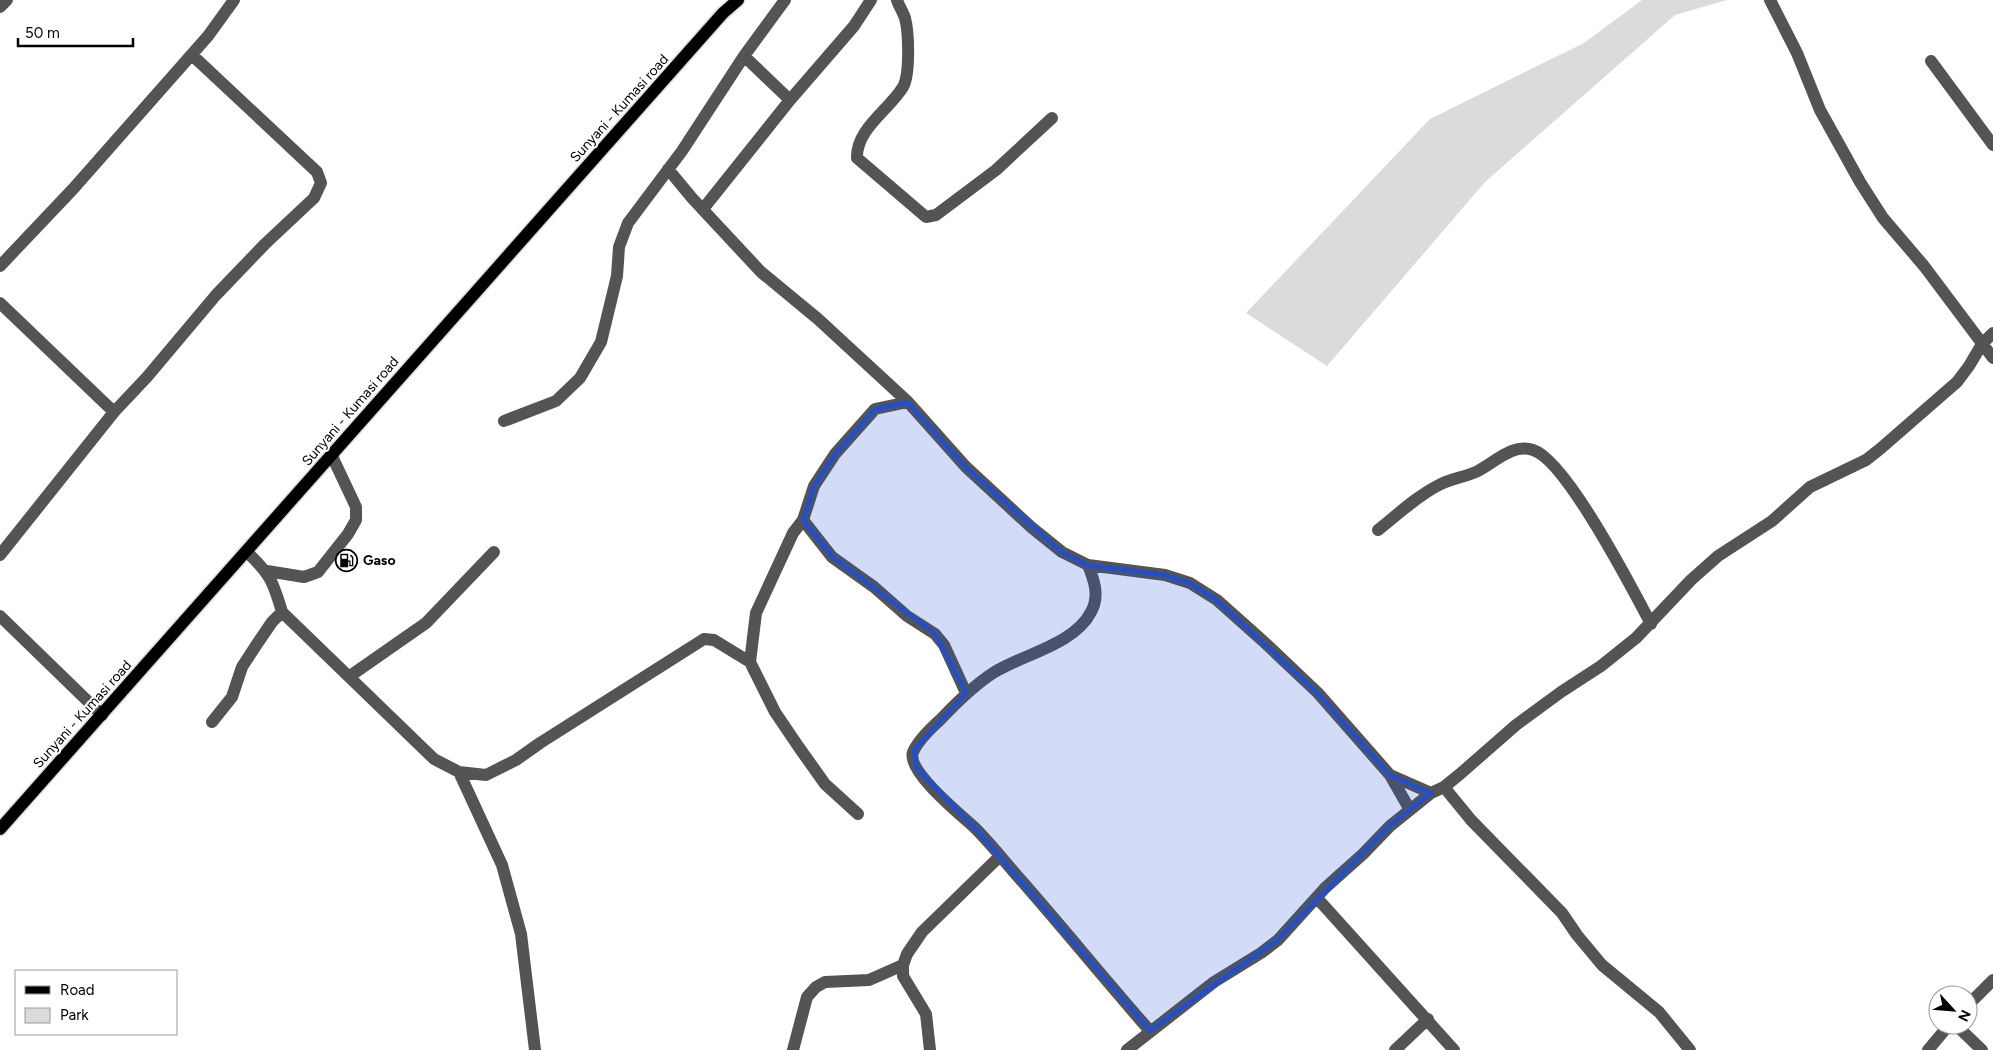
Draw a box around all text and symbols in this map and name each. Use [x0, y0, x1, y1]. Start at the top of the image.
scale bar [18, 15, 132, 47]
text: 50 m [25, 24, 60, 42]
street label: Sunyani - Kumasi road [567, 51, 672, 166]
street label: Sunyani - Kumasi road [298, 353, 402, 469]
fuel station icon: Gaso [335, 548, 359, 572]
place label: Gaso [363, 552, 396, 569]
street label: Sunyani - Kumasi road [30, 657, 135, 772]
legend [15, 970, 178, 1035]
text: Road [60, 981, 95, 999]
north arrow [1928, 985, 1978, 1035]
text: Park [60, 1006, 89, 1024]
text: N [1954, 1007, 1974, 1024]

